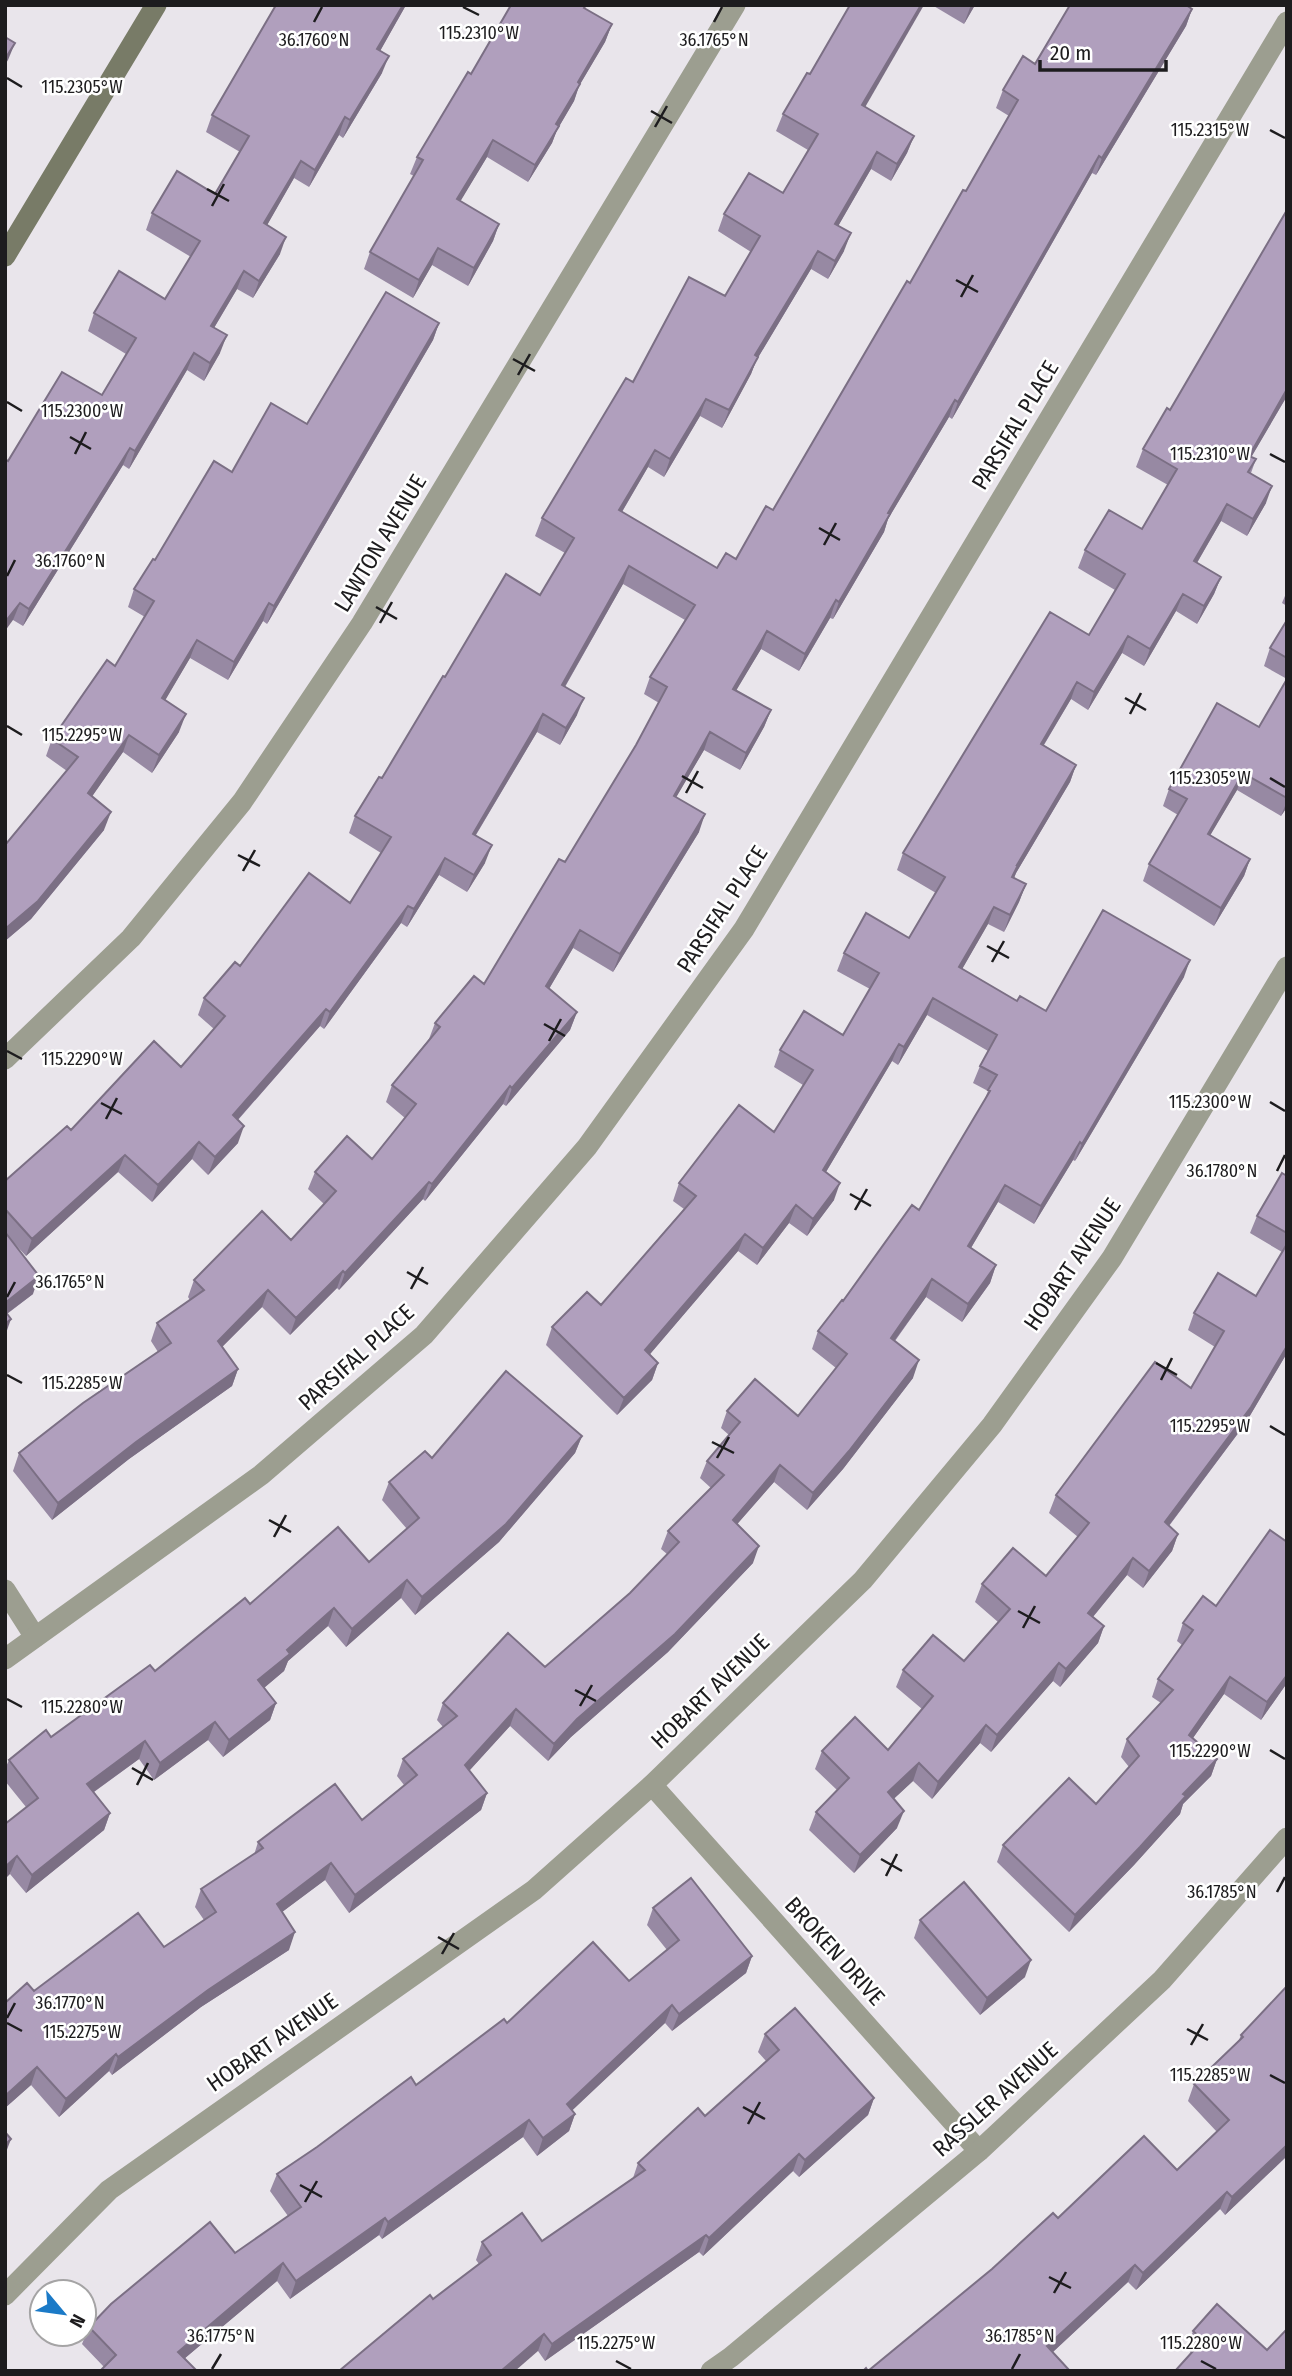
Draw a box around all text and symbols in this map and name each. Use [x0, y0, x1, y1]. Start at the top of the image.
text: 115.2310°W [439, 22, 519, 44]
scale bar [1040, 28, 1166, 72]
text: 36.1760°N [279, 29, 349, 51]
text: 36.1765°N [679, 29, 749, 51]
text: 20 m [1050, 40, 1091, 66]
text: 115.2305°W [41, 76, 123, 98]
text: 115.2315°W [1171, 119, 1250, 141]
street label: PARSIFAL PLACE [965, 355, 1065, 495]
text: 115.2300°W [41, 400, 124, 422]
text: 115.2310°W [1170, 443, 1250, 465]
street label: LAWTON AVENUE [328, 469, 432, 617]
text: 36.1760°N [35, 550, 105, 572]
text: 115.2295°W [42, 724, 123, 746]
text: 115.2305°W [1169, 767, 1251, 789]
street label: PARSIFAL PLACE [671, 840, 773, 978]
text: 115.2290°W [41, 1048, 123, 1070]
text: 115.2300°W [1169, 1091, 1252, 1113]
text: 36.1780°N [1187, 1160, 1257, 1182]
street label: HOBART AVENUE [1017, 1192, 1127, 1336]
text: 36.1765°N [35, 1271, 105, 1293]
street label: PARSIFAL PLACE [292, 1298, 420, 1416]
text: 115.2285°W [42, 1372, 123, 1394]
text: 115.2295°W [1170, 1415, 1251, 1437]
street label: HOBART AVENUE [645, 1628, 775, 1754]
text: 115.2280°W [41, 1696, 124, 1718]
text: 115.2290°W [1169, 1740, 1251, 1762]
text: 36.1785°N [1187, 1881, 1257, 1903]
street label: BROKEN DRIVE [779, 1891, 891, 2011]
street label: HOBART AVENUE [201, 1986, 343, 2098]
text: 36.1770°N [35, 1992, 105, 2014]
text: 115.2275°W [43, 2021, 122, 2043]
street label: RASSLER AVENUE [927, 2036, 1063, 2162]
text: 115.2285°W [1170, 2064, 1251, 2086]
north arrow [28, 2278, 98, 2348]
text: N [65, 2310, 90, 2332]
text: 36.1775°N [187, 2325, 255, 2347]
text: 36.1785°N [985, 2325, 1055, 2347]
text: 115.2275°W [577, 2332, 656, 2354]
text: 115.2280°W [1160, 2332, 1243, 2354]

